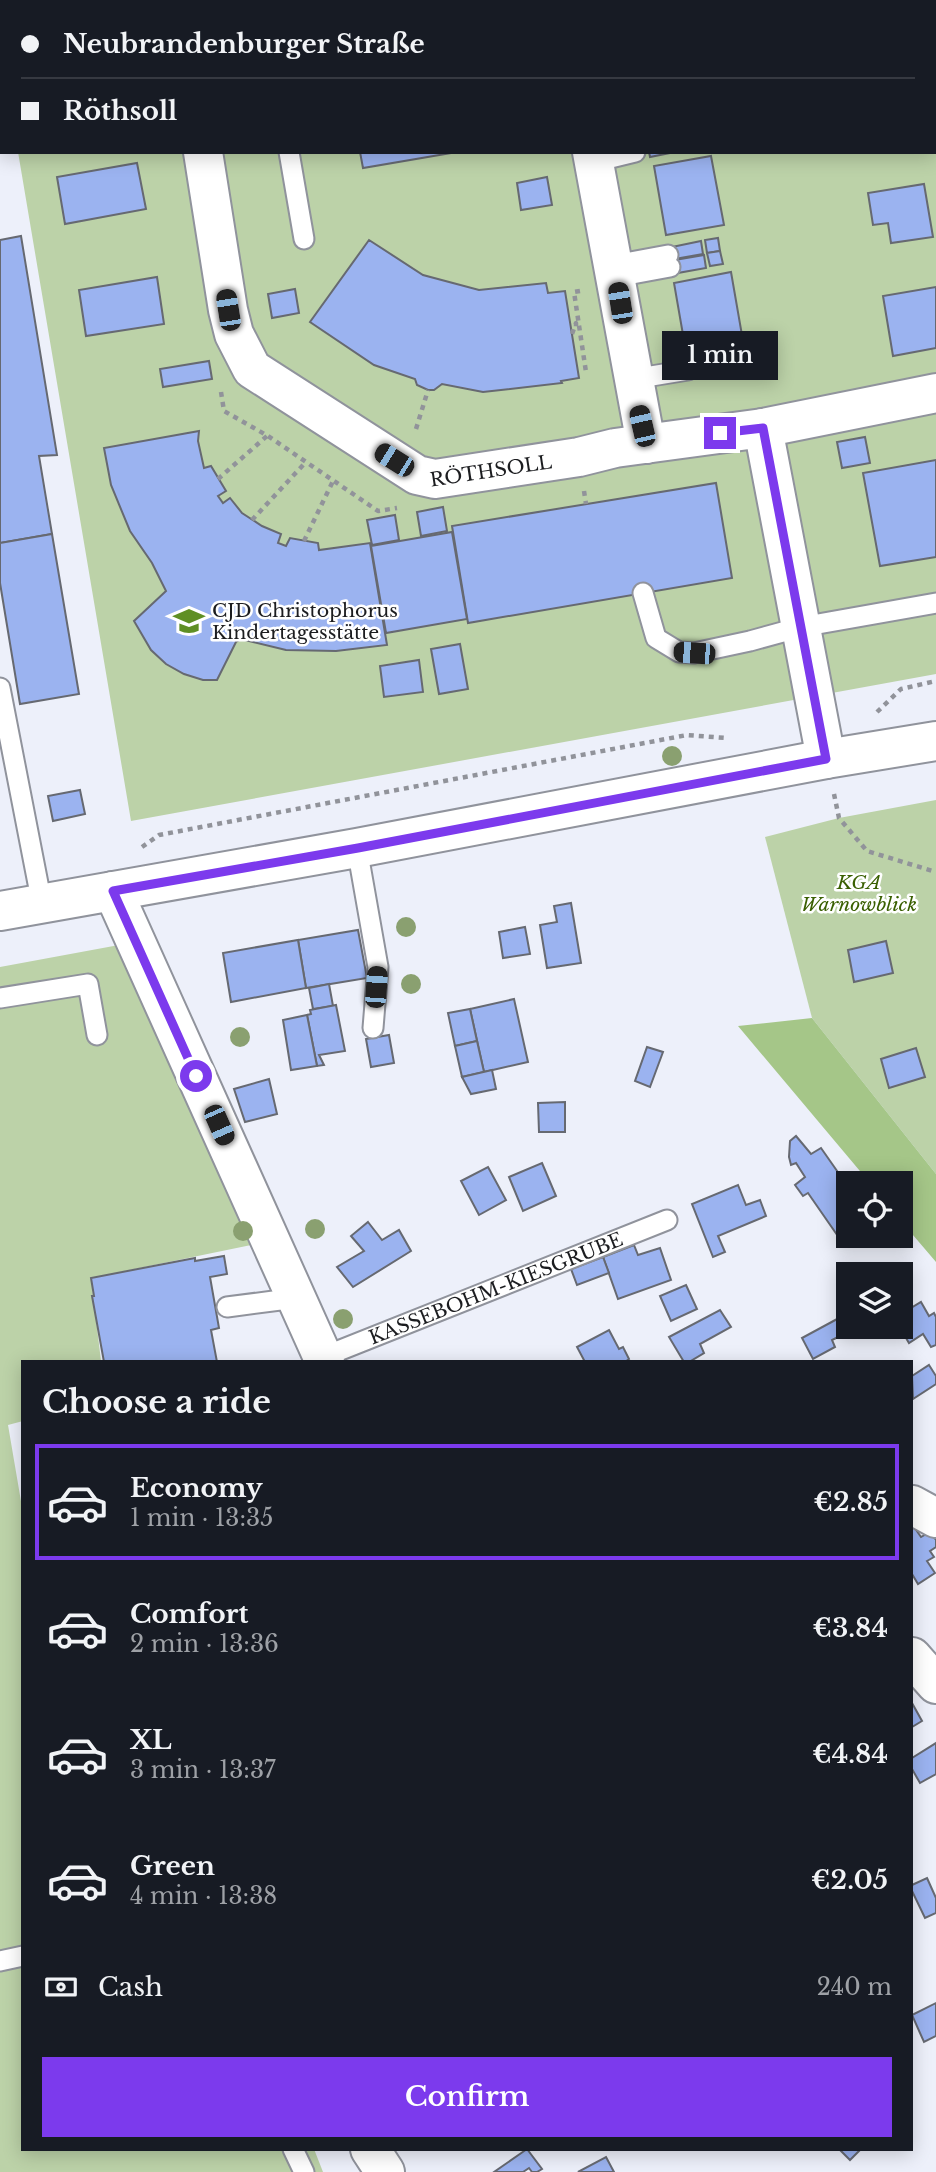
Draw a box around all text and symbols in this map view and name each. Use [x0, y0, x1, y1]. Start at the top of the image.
text: Neubrandenburger Straße [63, 28, 425, 60]
text: Röthsoll [63, 95, 177, 127]
car [607, 281, 634, 325]
car [215, 288, 242, 332]
callout: 1 min [662, 332, 778, 380]
text: 1 min [687, 341, 753, 369]
car [628, 403, 657, 449]
route end [704, 417, 736, 449]
car [371, 440, 418, 480]
street label: RÖTHSOLL [428, 450, 553, 492]
place label: CJD Christophorus Kindertagesstätte [212, 599, 398, 644]
school or university icon: CJD Christophorus Kindertagesstätte [172, 604, 206, 638]
car [673, 641, 716, 665]
park label: KGA Warnowblick [801, 871, 917, 916]
car [365, 965, 388, 1009]
route start [180, 1060, 212, 1092]
car [201, 1102, 238, 1148]
map controls [836, 1171, 913, 1339]
button: locate [836, 1171, 913, 1248]
street label: KASSEBOHM-KIESGRUBE [366, 1228, 626, 1350]
button: layers [836, 1262, 913, 1339]
text: Choose a ride [42, 1382, 271, 1422]
icon: car [46, 1471, 109, 1534]
text: Economy [130, 1472, 263, 1504]
text: €2.85 [814, 1486, 888, 1518]
text: 1 min · 13:35 [130, 1504, 273, 1532]
icon: car [46, 1597, 109, 1660]
text: Comfort [130, 1598, 248, 1630]
text: €3.84 [812, 1612, 888, 1644]
text: 2 min · 13:36 [130, 1630, 279, 1658]
icon: car [46, 1723, 109, 1786]
text: XL [130, 1724, 172, 1756]
text: €4.84 [812, 1738, 888, 1770]
text: 3 min · 13:37 [130, 1756, 276, 1784]
icon: car [46, 1849, 109, 1912]
text: Green [130, 1850, 215, 1882]
text: €2.05 [811, 1864, 888, 1896]
text: 4 min · 13:38 [130, 1882, 277, 1910]
icon: cash [42, 1968, 80, 2006]
text: Cash [98, 1971, 163, 2003]
text: 240 m [817, 1973, 892, 2001]
button: Confirm [42, 2057, 892, 2137]

